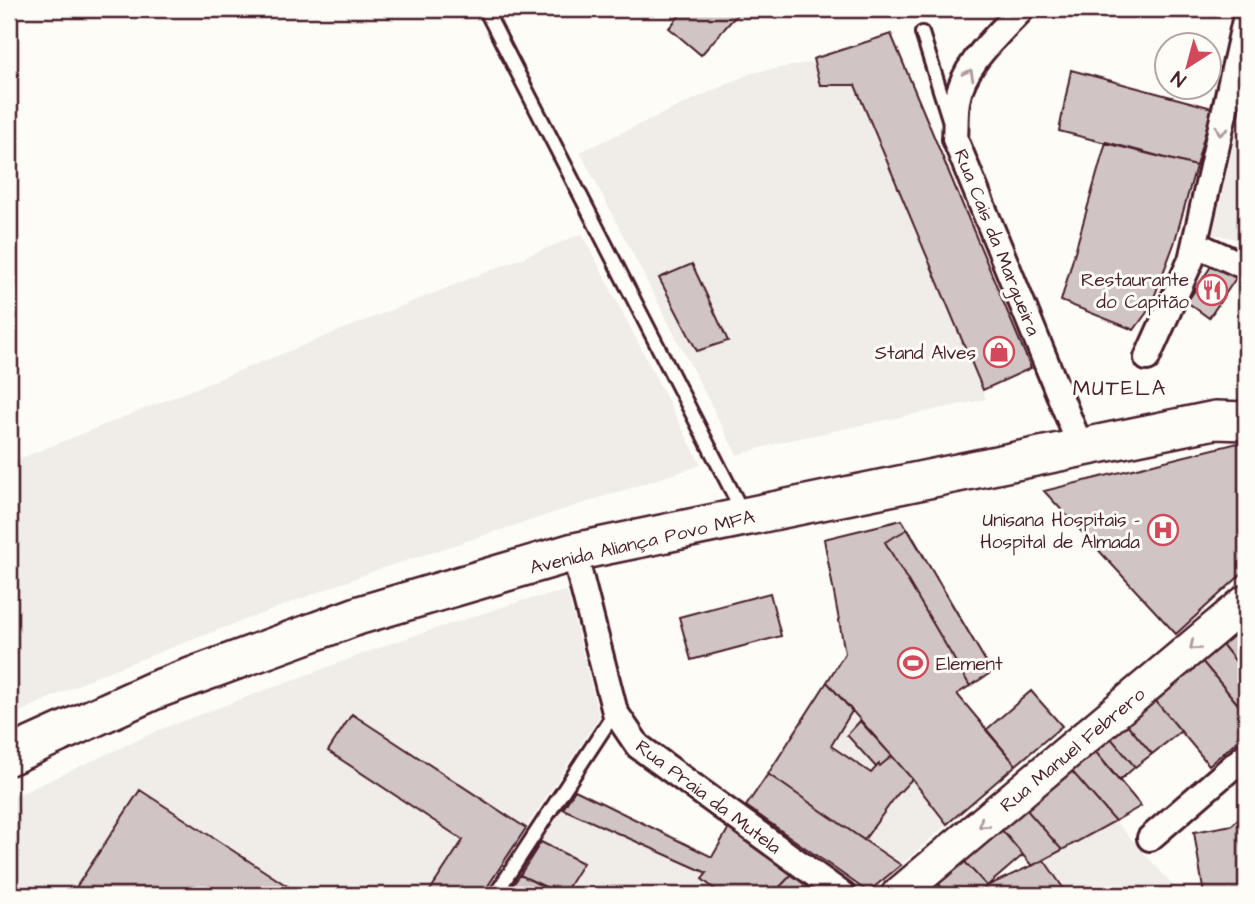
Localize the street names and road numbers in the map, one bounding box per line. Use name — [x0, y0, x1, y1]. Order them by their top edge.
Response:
street label: Rua Cais da Margueira — [946, 145, 1047, 341]
street label: Avenida Aliança Povo MFA — [527, 503, 758, 582]
street label: Rua Manuel Febrero — [995, 681, 1152, 819]
street label: Rua Praia da Mutela — [630, 733, 787, 861]

